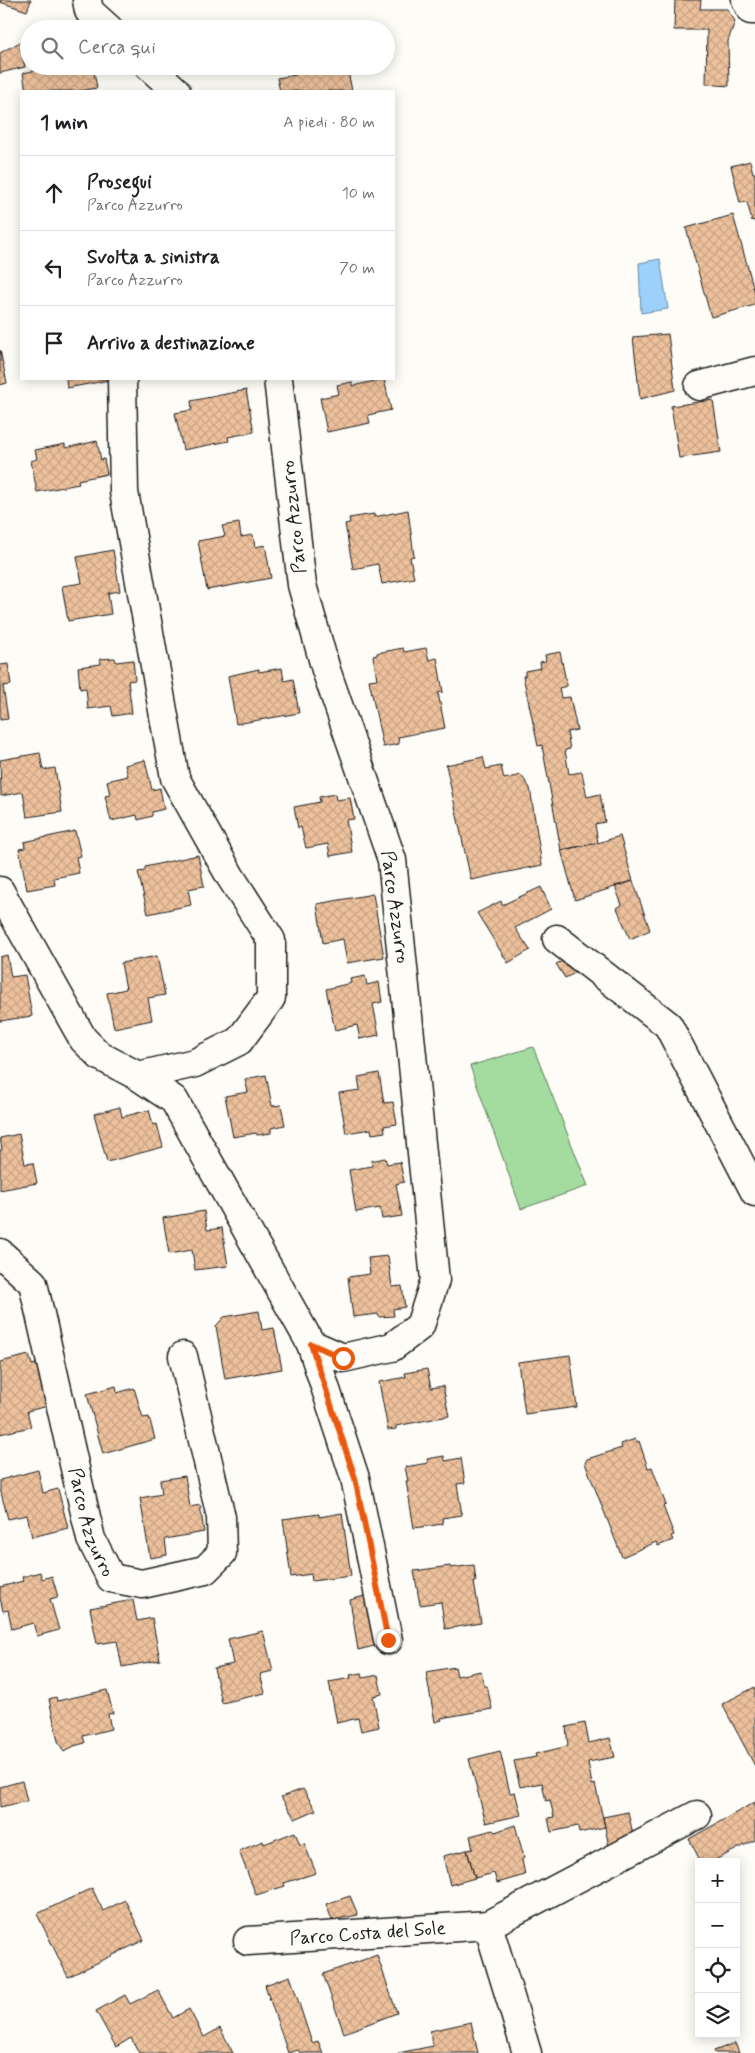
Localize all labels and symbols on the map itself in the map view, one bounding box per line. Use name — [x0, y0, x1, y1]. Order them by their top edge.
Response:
street label: Parco Azzurro — [276, 459, 312, 575]
street label: Parco Azzurro — [375, 849, 415, 965]
route start — [332, 1347, 355, 1370]
street label: Parco Azzurro — [63, 1465, 121, 1581]
route end — [377, 1629, 400, 1652]
street label: Parco Costa del Sole — [289, 1915, 447, 1951]

